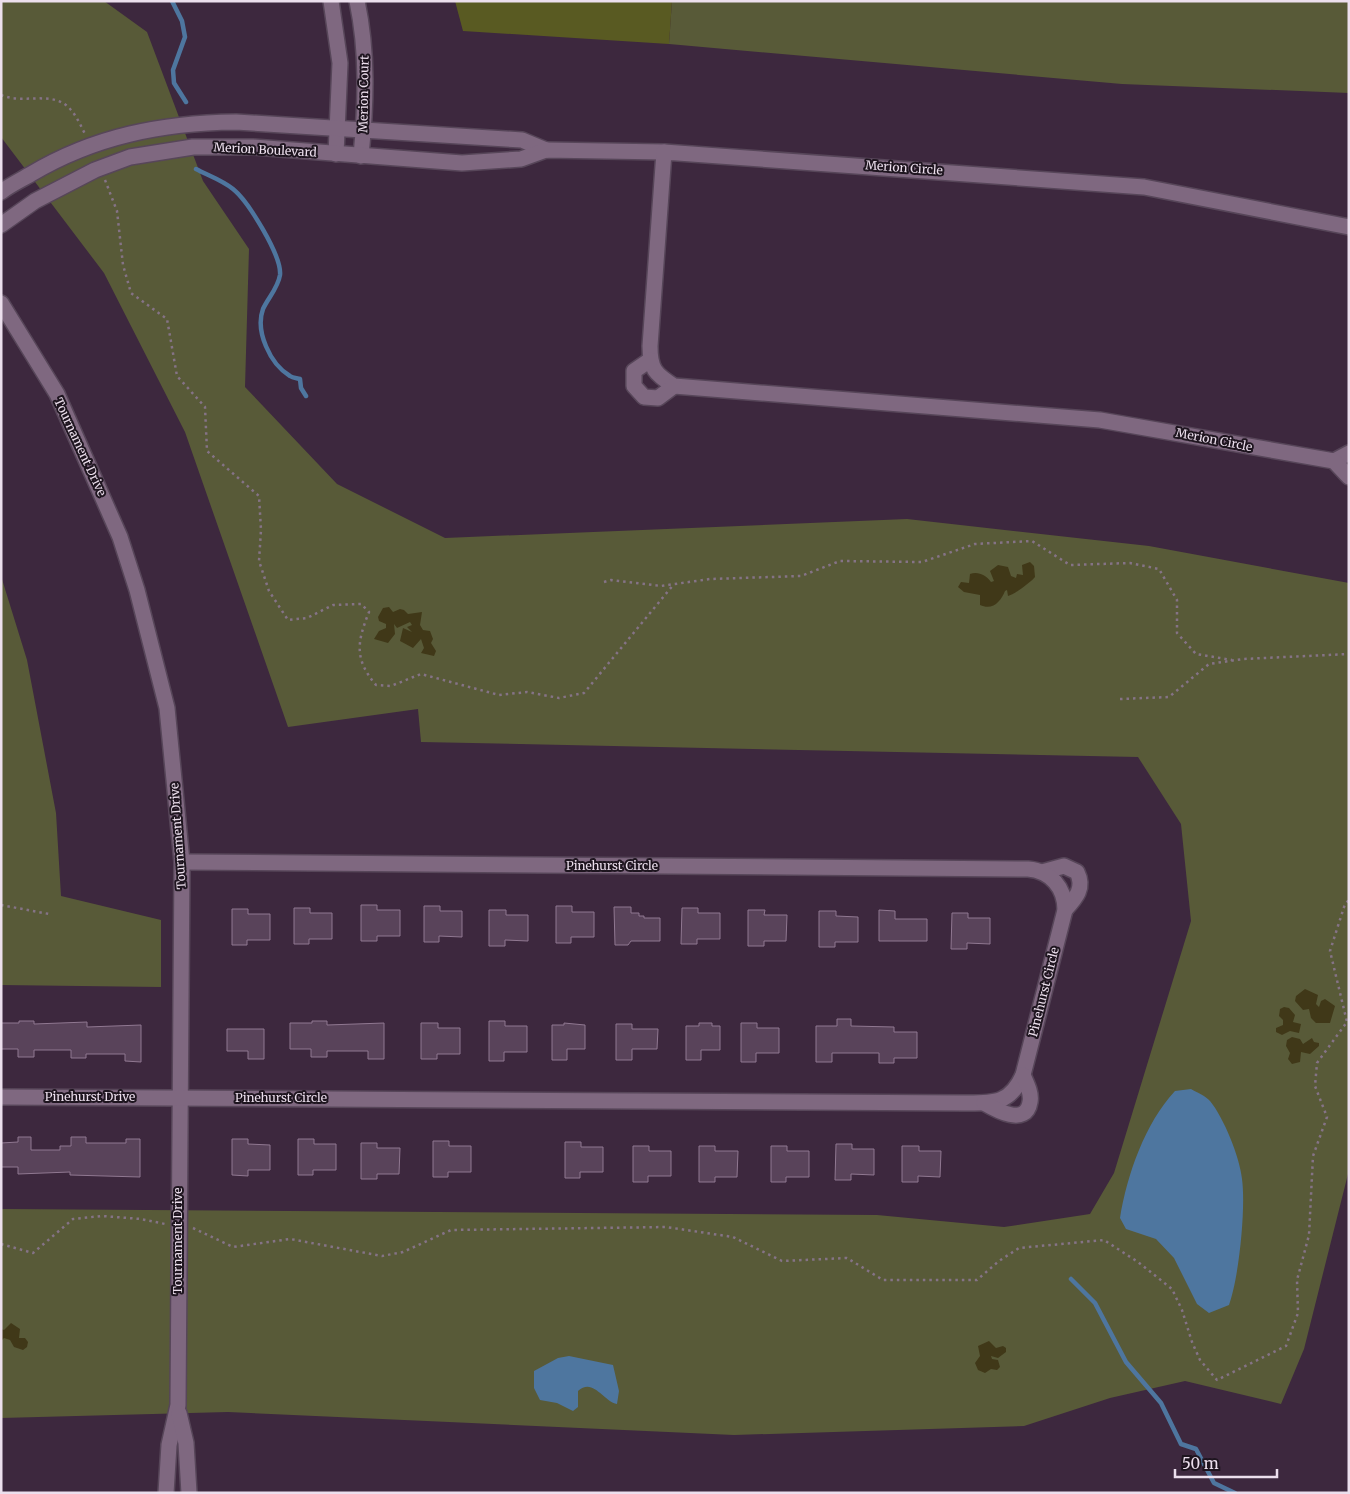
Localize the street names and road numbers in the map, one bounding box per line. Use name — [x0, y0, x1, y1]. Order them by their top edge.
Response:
street label: Merion Court — [355, 55, 372, 133]
street label: Merion Boulevard — [213, 139, 317, 160]
street label: Merion Circle — [865, 157, 943, 178]
street label: Tournament Drive — [51, 395, 110, 498]
street label: Merion Circle — [1175, 425, 1254, 454]
street label: Tournament Drive — [166, 782, 189, 890]
street label: Pinehurst Circle — [566, 858, 658, 873]
street label: Pinehurst Circle — [1025, 945, 1062, 1038]
street label: Pinehurst Drive — [45, 1089, 135, 1104]
street label: Pinehurst Circle — [235, 1090, 327, 1105]
street label: Tournament Drive — [170, 1188, 185, 1294]

